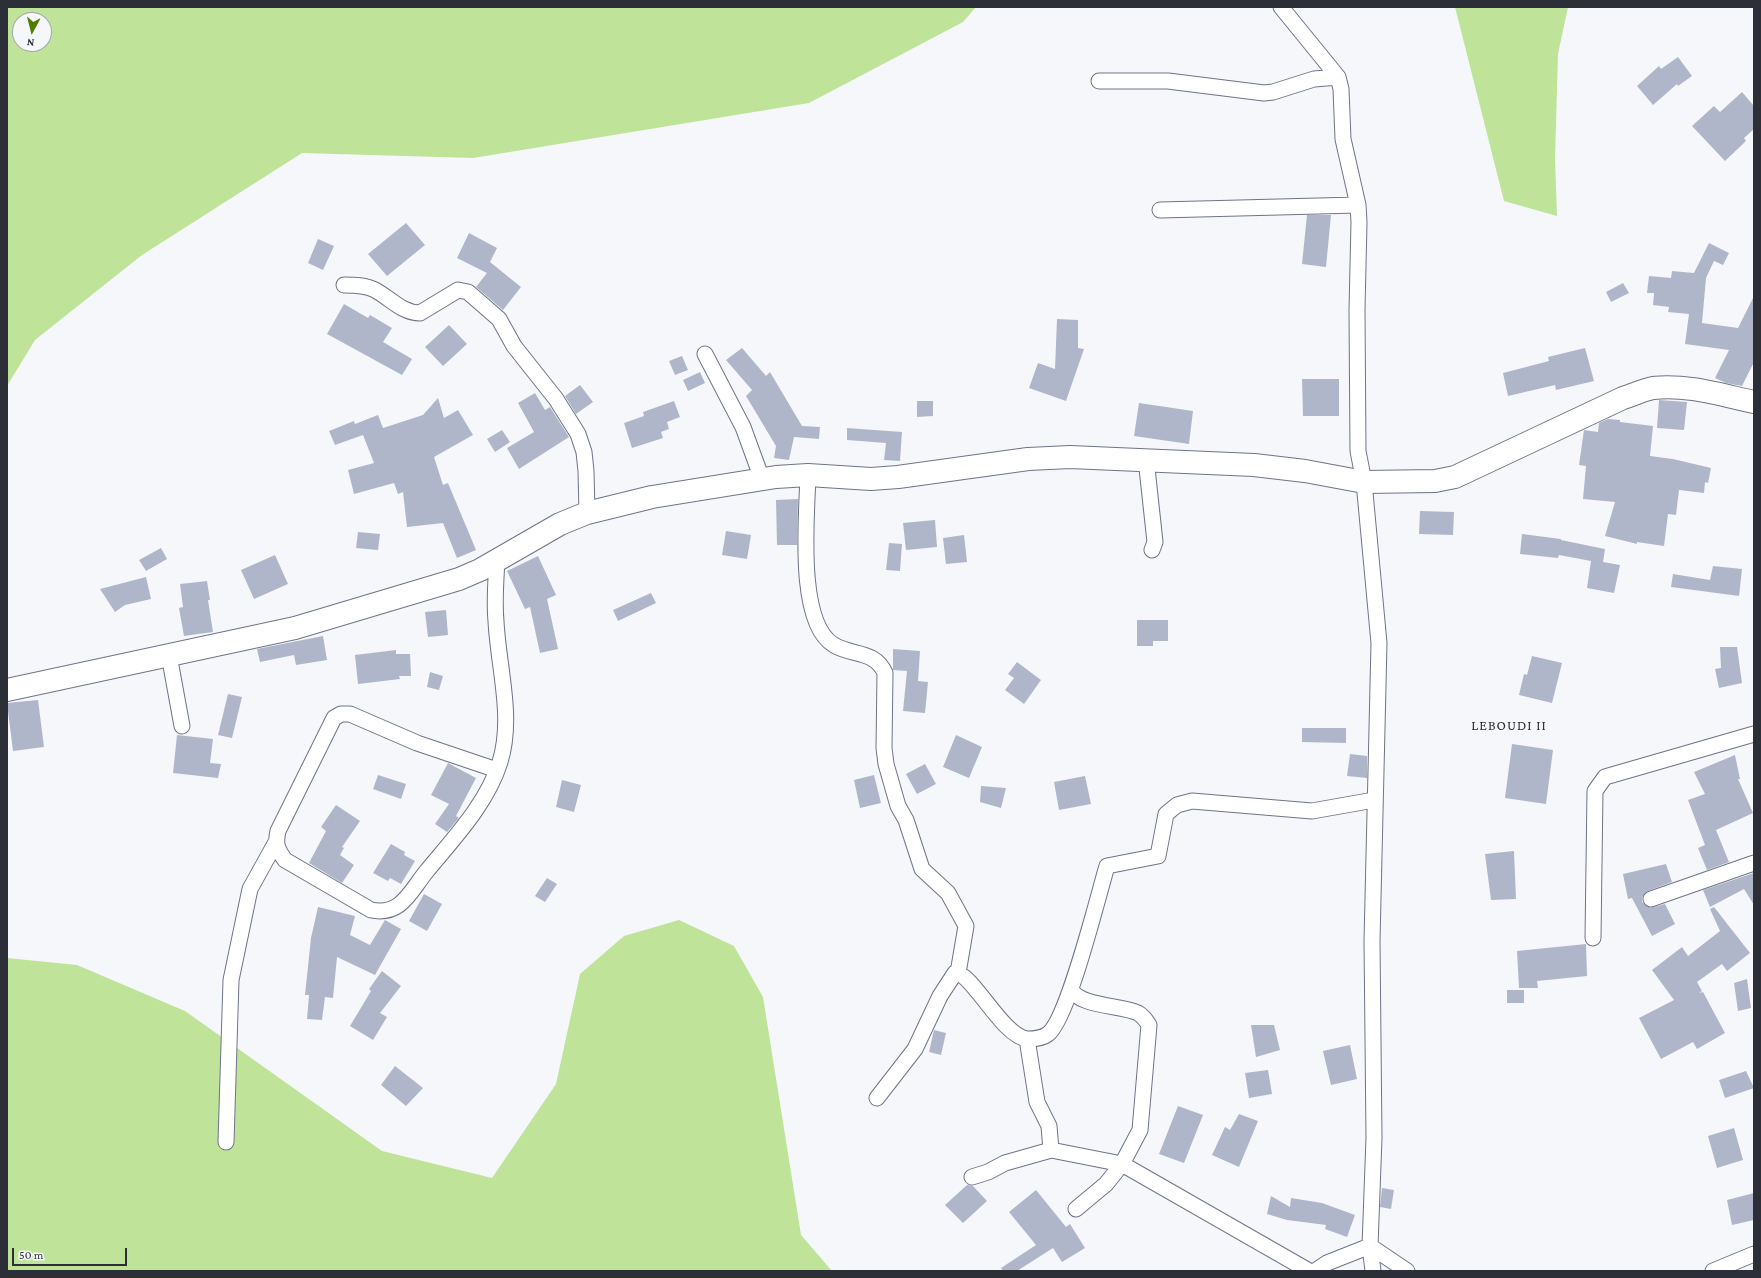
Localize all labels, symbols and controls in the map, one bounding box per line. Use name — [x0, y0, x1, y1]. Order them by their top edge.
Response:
north arrow — [12, 12, 52, 52]
text: N — [26, 37, 35, 49]
district label: LEBOUDI II — [1471, 718, 1547, 734]
scale bar — [14, 1240, 129, 1266]
text: 50 m — [19, 1248, 43, 1262]

